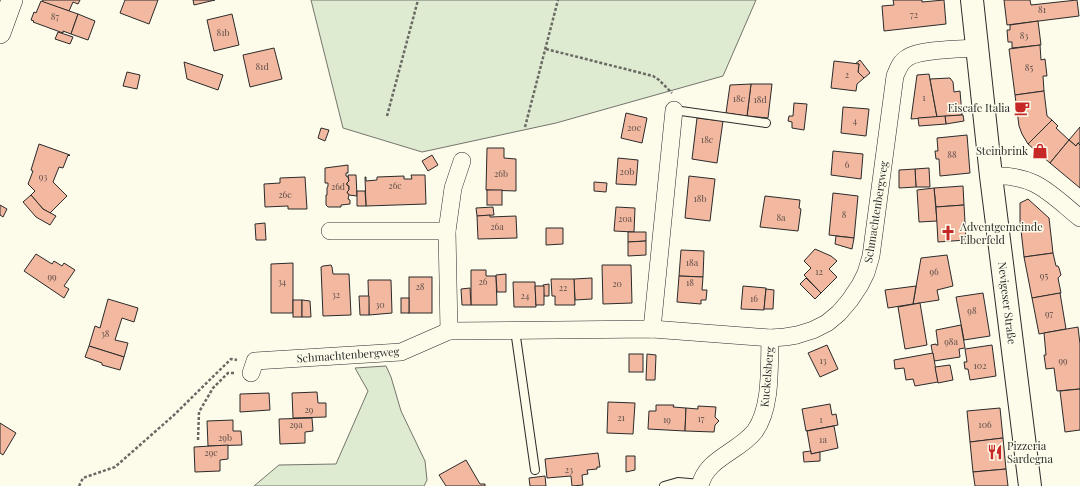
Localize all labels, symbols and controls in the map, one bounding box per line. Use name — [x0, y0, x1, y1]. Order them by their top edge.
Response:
house number: 81 — [1038, 3, 1047, 15]
house number: 72 — [910, 8, 918, 20]
house number: 87 — [51, 10, 60, 22]
house number: 81b — [216, 26, 230, 38]
house number: 83 — [1020, 29, 1028, 41]
house number: 81d — [255, 60, 269, 72]
house number: 85 — [1025, 61, 1033, 73]
house number: 2 — [845, 68, 849, 80]
house number: 1 — [922, 91, 926, 103]
house number: 18e — [733, 92, 746, 104]
house number: 18d — [753, 93, 767, 105]
cafe icon: Eiscafe Italia — [1013, 99, 1031, 117]
place label: Eiscafe Italia — [948, 100, 1011, 115]
house number: 4 — [853, 114, 858, 126]
house number: 20c — [627, 121, 642, 133]
house number: 18c — [701, 133, 714, 145]
shop icon: Steinbrink — [1031, 142, 1049, 160]
place label: Steinbrink — [976, 143, 1028, 158]
house number: 88 — [947, 148, 957, 160]
house number: 6 — [845, 158, 850, 170]
street label: Schmachtenbergweg — [860, 160, 891, 264]
house number: 20b — [620, 165, 634, 177]
house number: 26b — [494, 167, 508, 179]
house number: 93 — [39, 170, 47, 182]
house number: 26c — [388, 179, 402, 191]
house number: 26d — [331, 180, 346, 192]
house number: 26e — [278, 188, 292, 200]
house number: 18b — [693, 192, 707, 204]
house number: 8 — [842, 208, 847, 220]
house number: 8a — [776, 211, 786, 223]
house number: 20a — [618, 212, 633, 224]
place label: Adventgemeinde Elberfeld — [959, 219, 1043, 247]
house number: 26a — [490, 220, 504, 232]
church icon: Adventgemeinde Elberfeld — [939, 224, 957, 242]
house number: 18a — [686, 256, 699, 268]
street label: Nevigeser Straße — [995, 261, 1020, 345]
house number: 12 — [815, 265, 823, 277]
house number: 96 — [929, 265, 939, 277]
house number: 95 — [1040, 269, 1048, 281]
house number: 99 — [47, 270, 57, 282]
house number: 34 — [278, 275, 287, 287]
house number: 26 — [479, 275, 488, 287]
house number: 18 — [686, 276, 694, 288]
house number: 20 — [612, 277, 622, 289]
house number: 28 — [416, 280, 425, 292]
house number: 22 — [559, 281, 567, 293]
house number: 32 — [332, 288, 340, 300]
house number: 24 — [521, 289, 530, 301]
house number: 16 — [750, 292, 758, 304]
house number: 30 — [375, 298, 385, 310]
house number: 98 — [967, 304, 977, 316]
house number: 97 — [1045, 307, 1053, 319]
house number: 38 — [101, 327, 110, 339]
house number: 98a — [944, 335, 958, 347]
street label: Schmachtenbergweg — [296, 343, 400, 366]
street label: Kuckelsberg — [756, 346, 777, 408]
house number: 13 — [819, 354, 827, 366]
house number: 99 — [1058, 354, 1068, 366]
house number: 102 — [973, 359, 987, 371]
house number: 29 — [305, 403, 314, 415]
house number: 21 — [617, 411, 625, 423]
house number: 17 — [698, 412, 705, 424]
house number: 19 — [663, 413, 671, 425]
house number: 1 — [819, 413, 823, 425]
house number: 29a — [289, 418, 303, 430]
house number: 106 — [978, 418, 992, 430]
house number: 29b — [218, 431, 232, 443]
house number: 1a — [819, 433, 827, 445]
place label: Pizzeria Sardegna — [1007, 438, 1053, 466]
restaurant icon: Pizzeria Sardegna — [986, 443, 1004, 461]
house number: 29c — [204, 446, 218, 458]
house number: 23 — [565, 463, 573, 475]

